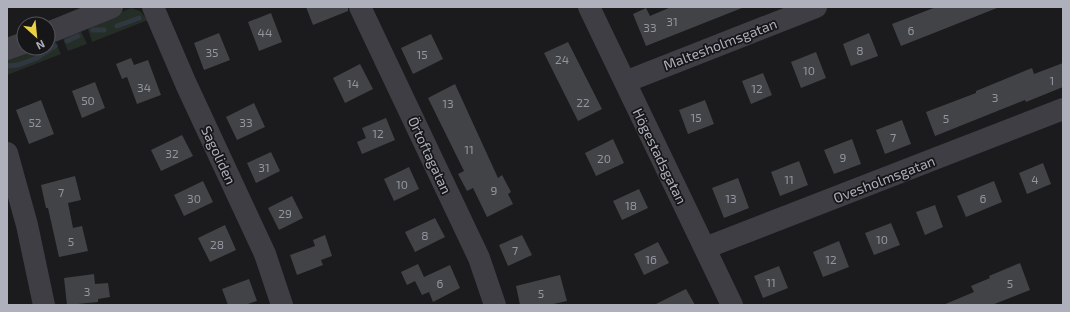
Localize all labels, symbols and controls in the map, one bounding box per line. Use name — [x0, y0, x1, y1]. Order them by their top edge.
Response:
house number: 31 — [666, 14, 678, 28]
street label: Maltesholmsgatan — [661, 15, 779, 73]
north arrow — [16, 16, 56, 56]
house number: 33 — [643, 20, 657, 34]
house number: 6 — [908, 23, 915, 37]
house number: 44 — [258, 25, 272, 39]
text: N — [34, 38, 47, 53]
house number: 8 — [856, 43, 864, 57]
house number: 35 — [205, 45, 219, 59]
house number: 15 — [416, 47, 428, 61]
house number: 24 — [555, 52, 569, 66]
house number: 10 — [803, 63, 815, 77]
house number: 1 — [1050, 73, 1054, 87]
house number: 14 — [347, 76, 359, 90]
house number: 34 — [137, 80, 151, 94]
house number: 12 — [751, 81, 763, 95]
house number: 3 — [992, 90, 998, 104]
house number: 50 — [81, 93, 95, 107]
house number: 22 — [576, 95, 590, 109]
house number: 13 — [442, 96, 454, 110]
street label: Högestadsgatan — [629, 105, 691, 207]
house number: 15 — [690, 110, 702, 124]
house number: 5 — [943, 111, 949, 125]
street label: Örtoftagatan — [405, 114, 455, 196]
house number: 52 — [28, 115, 42, 129]
house number: 33 — [239, 115, 253, 129]
street label: Sagoliden — [198, 123, 240, 187]
house number: 12 — [372, 126, 384, 140]
house number: 7 — [890, 130, 896, 144]
house number: 11 — [464, 142, 474, 156]
house number: 32 — [165, 146, 179, 160]
house number: 9 — [840, 150, 847, 164]
house number: 20 — [597, 151, 611, 165]
street label: Ovesholmsgatan — [831, 152, 937, 206]
house number: 31 — [258, 160, 270, 174]
house number: 11 — [784, 172, 794, 186]
house number: 4 — [1031, 172, 1039, 186]
house number: 10 — [396, 177, 408, 191]
house number: 9 — [491, 183, 498, 197]
house number: 7 — [58, 185, 64, 199]
house number: 30 — [187, 191, 201, 205]
house number: 13 — [725, 191, 737, 205]
house number: 6 — [980, 191, 987, 205]
house number: 18 — [625, 198, 637, 212]
house number: 29 — [278, 206, 292, 220]
house number: 8 — [421, 228, 429, 242]
house number: 10 — [876, 232, 888, 246]
house number: 5 — [68, 234, 74, 248]
house number: 28 — [210, 237, 224, 251]
house number: 7 — [512, 243, 518, 257]
house number: 16 — [645, 252, 657, 266]
house number: 12 — [825, 252, 837, 266]
house number: 11 — [766, 275, 776, 289]
house number: 6 — [437, 276, 444, 290]
house number: 5 — [1007, 276, 1013, 290]
house number: 3 — [84, 284, 90, 298]
house number: 5 — [538, 286, 544, 300]

